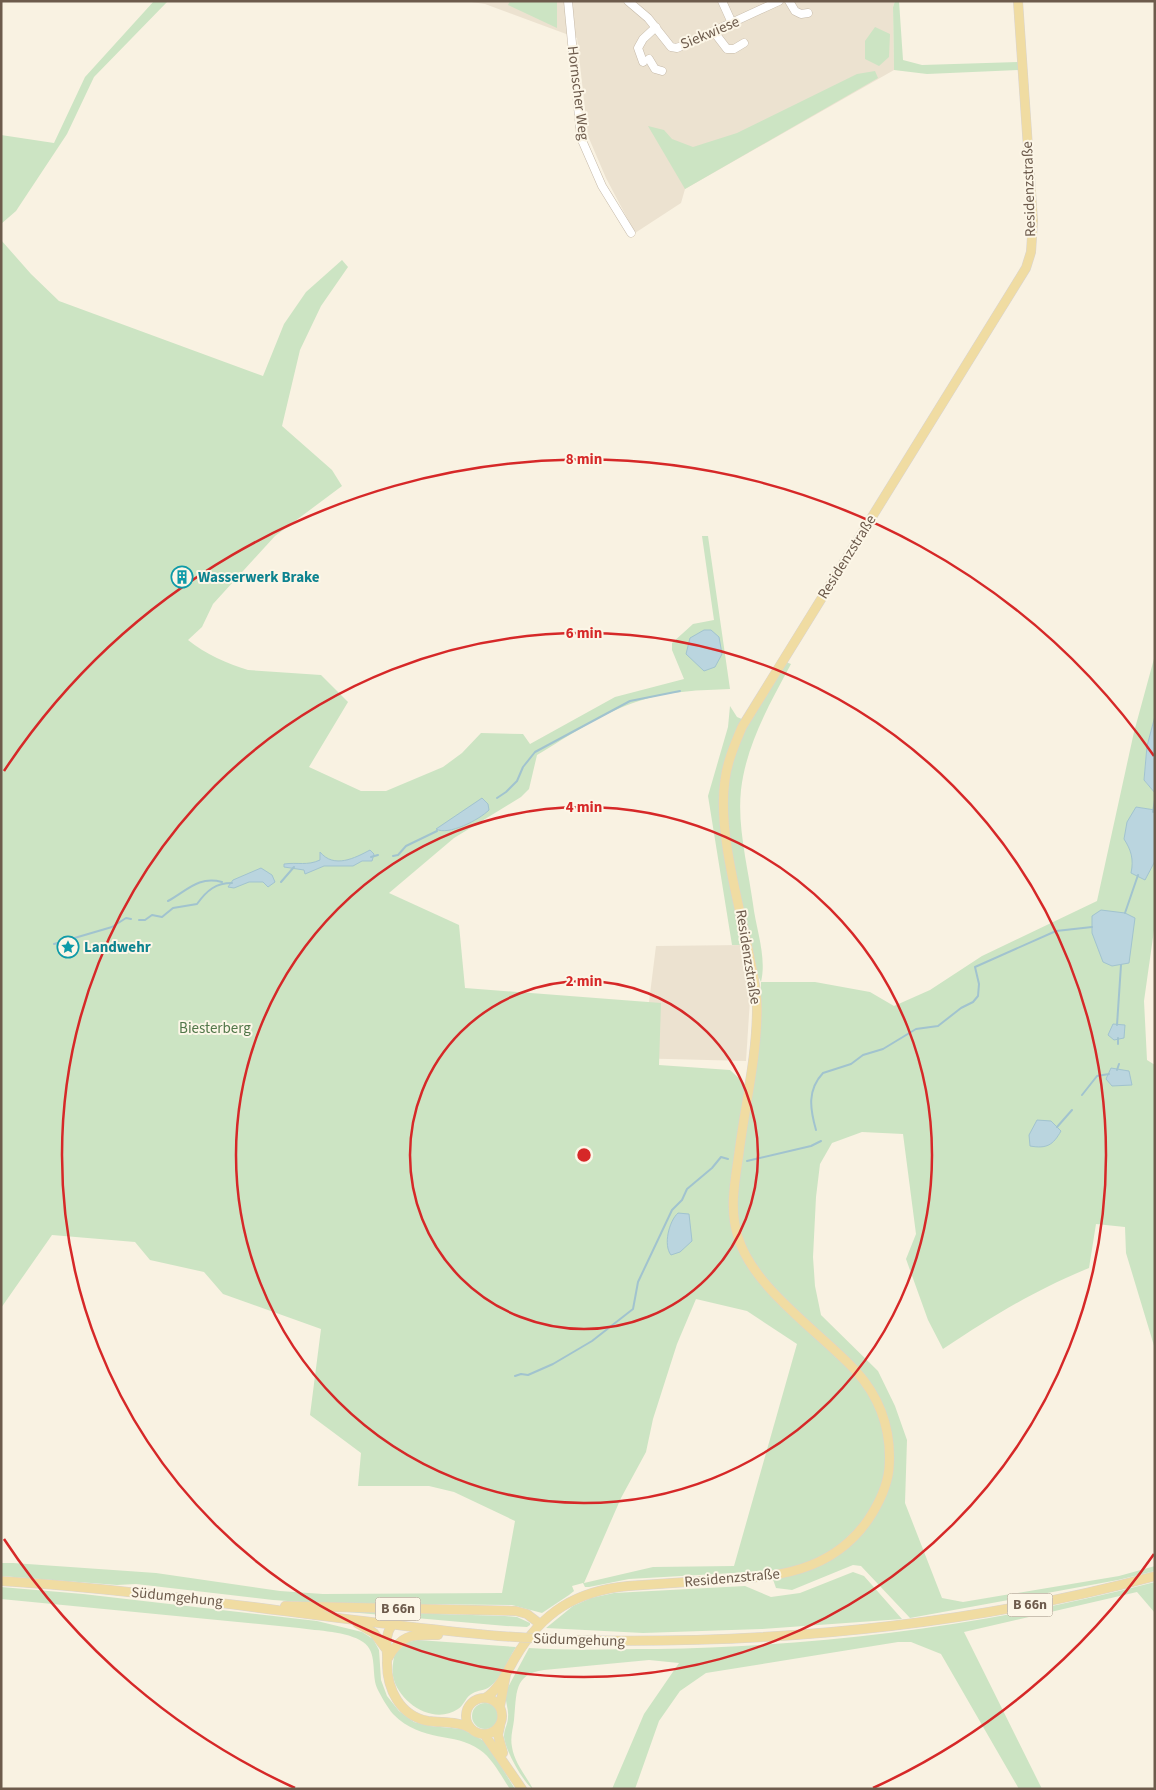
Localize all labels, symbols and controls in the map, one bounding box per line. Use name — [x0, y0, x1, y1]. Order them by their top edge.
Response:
street label: Siekwiese — [677, 11, 743, 55]
street label: Hornscher Weg — [562, 45, 594, 142]
street label: Residenzstraße — [1017, 141, 1041, 237]
text: 8 min — [566, 449, 602, 470]
street label: Residenzstraße — [813, 511, 881, 603]
building icon: Wasserwerk Brake — [170, 565, 194, 589]
place label: Wasserwerk Brake — [198, 567, 320, 588]
text: 6 min — [566, 623, 602, 644]
text: 4 min — [566, 797, 602, 818]
street label: Residenzstraße — [730, 908, 766, 1006]
place icon: Landwehr — [56, 935, 80, 959]
place label: Landwehr — [84, 937, 151, 958]
text: 2 min — [566, 971, 602, 992]
park label: Biesterberg — [179, 1018, 251, 1039]
centre of rings — [575, 1146, 593, 1164]
street label: Residenzstraße — [683, 1563, 781, 1593]
street label: Südumgehung — [130, 1582, 224, 1612]
road number: B 66n — [1008, 1594, 1052, 1616]
road number: B 66n — [376, 1598, 420, 1620]
street label: Südumgehung — [533, 1628, 626, 1652]

